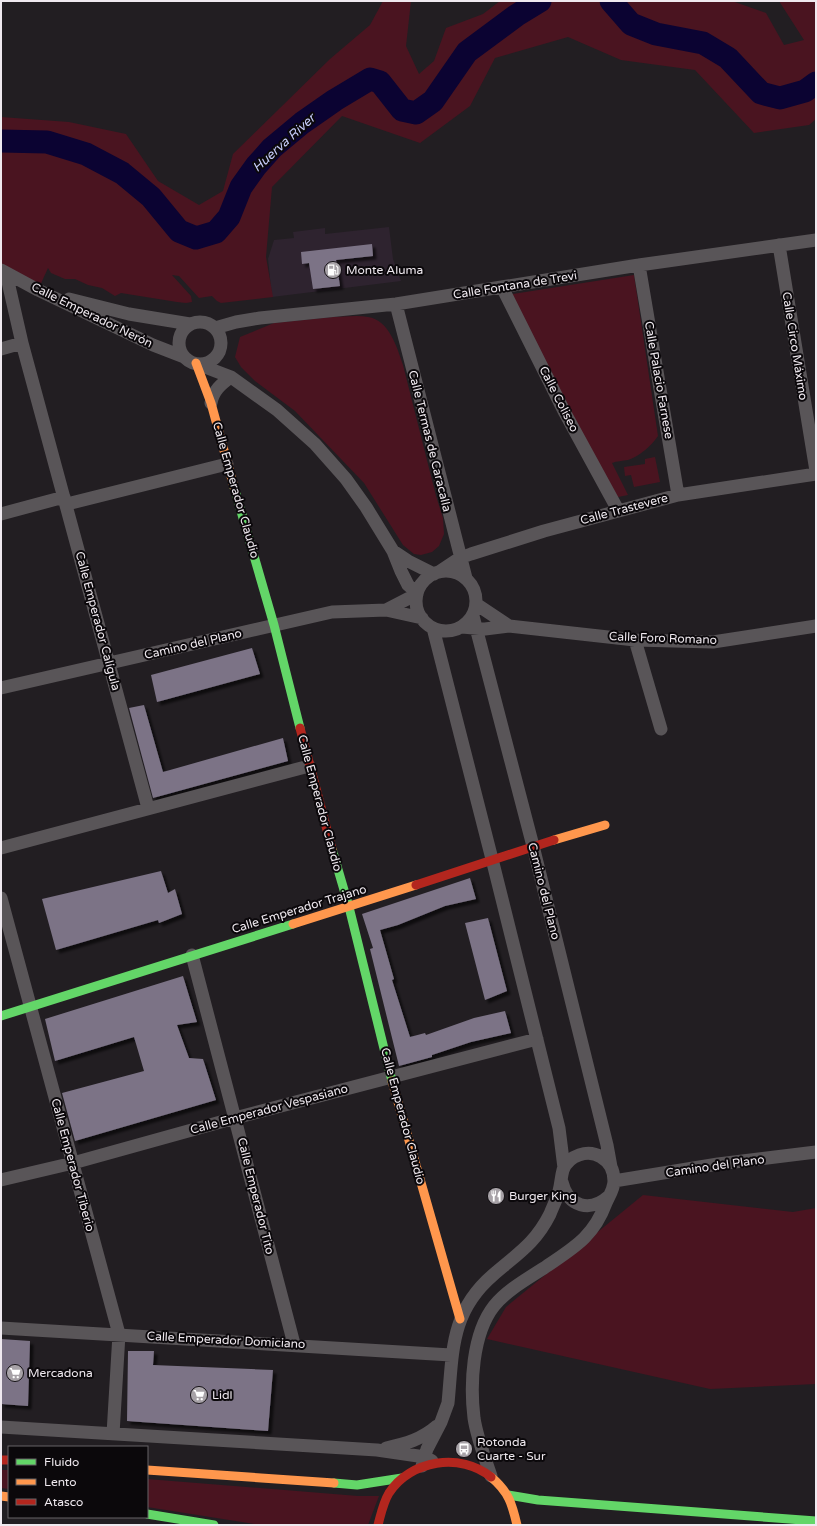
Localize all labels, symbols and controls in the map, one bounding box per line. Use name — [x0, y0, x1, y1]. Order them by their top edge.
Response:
water label: Huerva River — [249, 109, 320, 175]
fuel station icon: Monte Aluma — [323, 260, 343, 280]
place label: Monte Aluma — [346, 263, 423, 277]
street label: Calle Fontana de Trevi — [452, 268, 578, 302]
street label: Calle Emperador Nerón — [29, 280, 155, 350]
street label: Calle Circo Máximo — [780, 291, 810, 401]
street label: Calle Palacio Farnese — [642, 320, 676, 440]
street label: Calle Coliseo — [536, 364, 582, 434]
street label: Calle Termas de Caracalla — [406, 369, 454, 513]
street label: Calle Emperador Claudio — [210, 420, 262, 560]
street label: Calle Trastevere — [579, 491, 670, 527]
street label: Calle Emperador Calígula — [73, 550, 123, 692]
street label: Camino del Plano — [143, 626, 243, 662]
street label: Calle Foro Romano — [609, 629, 717, 647]
street label: Calle Emperador Claudio — [295, 733, 345, 873]
street label: Camino del Plano — [525, 841, 563, 941]
street label: Calle Emperador Trajano — [230, 882, 368, 936]
street label: Calle Emperador Claudio — [378, 1046, 428, 1186]
street label: Calle Emperador Vespasiano — [189, 1081, 349, 1137]
street label: Calle Emperador Tiberio — [48, 1097, 98, 1233]
street label: Calle Emperador Tito — [235, 1136, 277, 1256]
street label: Camino del Plano — [665, 1152, 765, 1180]
restaurant icon: Burger King — [486, 1186, 506, 1206]
place label: Burger King — [509, 1189, 577, 1203]
street label: Calle Emperador Domiciano — [146, 1329, 306, 1351]
supermarket icon: Mercadona — [5, 1363, 25, 1383]
place label: Mercadona — [28, 1366, 93, 1380]
supermarket icon: Lidl — [189, 1385, 209, 1405]
place label: Lidl — [212, 1388, 232, 1402]
place label: Rotonda Cuarte - Sur — [477, 1435, 546, 1463]
bus stop icon: Rotonda Cuarte - Sur — [454, 1439, 474, 1459]
legend — [8, 1446, 148, 1518]
text: Fluido — [44, 1455, 79, 1469]
text: Lento — [44, 1475, 77, 1489]
text: Atasco — [44, 1495, 83, 1509]

